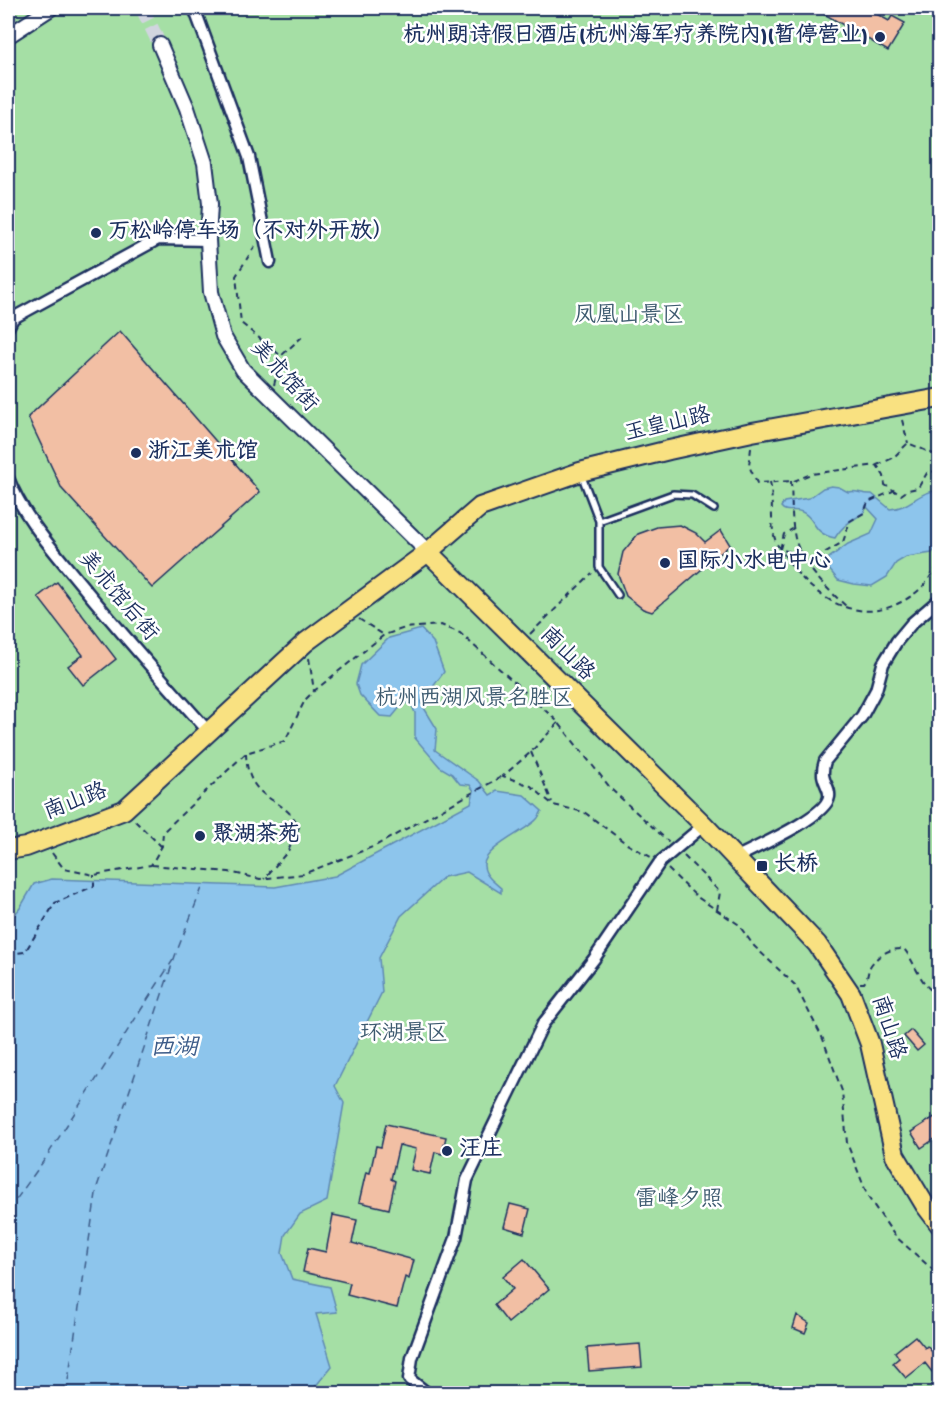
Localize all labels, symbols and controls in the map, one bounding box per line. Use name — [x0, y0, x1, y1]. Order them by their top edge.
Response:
place label: 杭州朗诗假日酒店(杭州海军疗养院内)(暂停营业) — [403, 22, 868, 50]
marker: 杭州朗诗假日酒店(杭州海军疗养院内)(暂停营业) — [873, 30, 887, 44]
place label: 万松岭停车场（不对外开放） — [108, 218, 394, 246]
marker: 万松岭停车场（不对外开放） — [89, 226, 103, 240]
park label: 凤凰山景区 — [574, 303, 684, 330]
street label: 美术馆街 — [244, 334, 324, 418]
street label: 玉皇山路 — [622, 401, 714, 449]
place label: 浙江美术馆 — [148, 438, 258, 466]
marker: 浙江美术馆 — [129, 446, 143, 460]
street label: 美术馆后街 — [72, 545, 164, 647]
place label: 国际小水电中心 — [677, 548, 831, 576]
marker: 国际小水电中心 — [658, 556, 672, 570]
street label: 南山路 — [533, 621, 600, 688]
park label: 杭州西湖风景名胜区 — [375, 686, 573, 713]
street label: 南山路 — [40, 777, 111, 827]
place label: 聚湖茶苑 — [212, 822, 300, 849]
marker: 聚湖茶苑 — [193, 829, 207, 843]
place label: 长桥 — [774, 852, 818, 879]
marker: 长桥 — [755, 859, 769, 873]
street label: 南山路 — [864, 992, 911, 1063]
park label: 环湖景区 — [360, 1021, 448, 1048]
water label: 西湖 — [150, 1035, 201, 1064]
place label: 汪庄 — [459, 1136, 503, 1164]
marker: 汪庄 — [440, 1144, 454, 1158]
park label: 雷峰夕照 — [635, 1186, 723, 1214]

